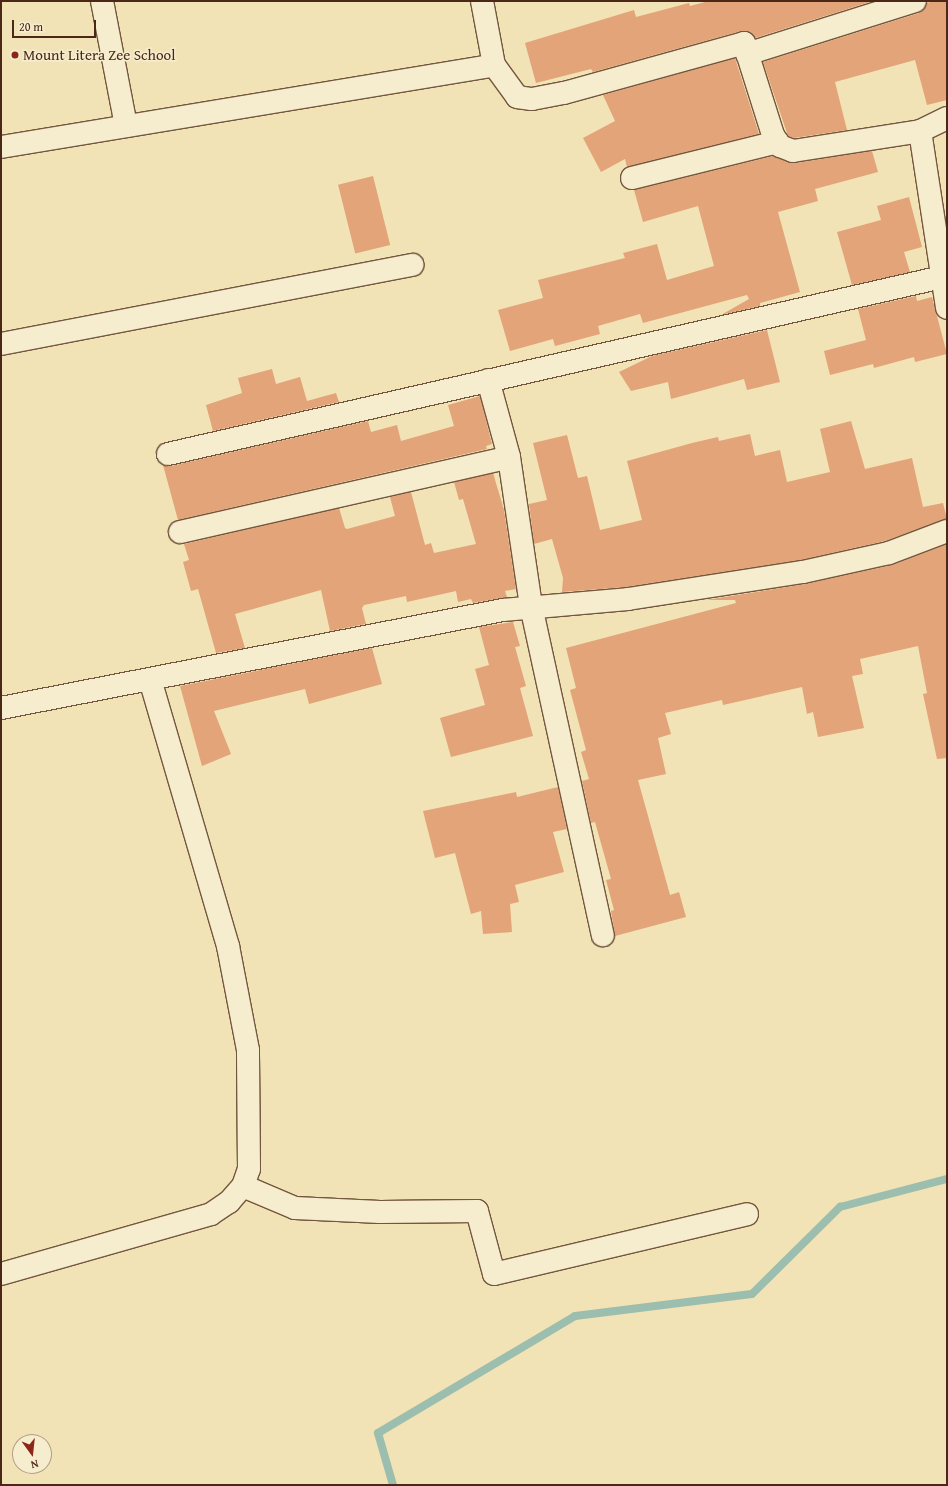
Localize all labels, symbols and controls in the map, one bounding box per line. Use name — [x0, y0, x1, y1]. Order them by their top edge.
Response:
scale bar — [14, 12, 98, 38]
text: 20 m — [19, 18, 43, 35]
place label: Mount Litera Zee School — [23, 46, 175, 64]
marker: Mount Litera Zee School — [10, 50, 20, 60]
north arrow — [12, 1434, 52, 1474]
text: N — [29, 1456, 40, 1473]

